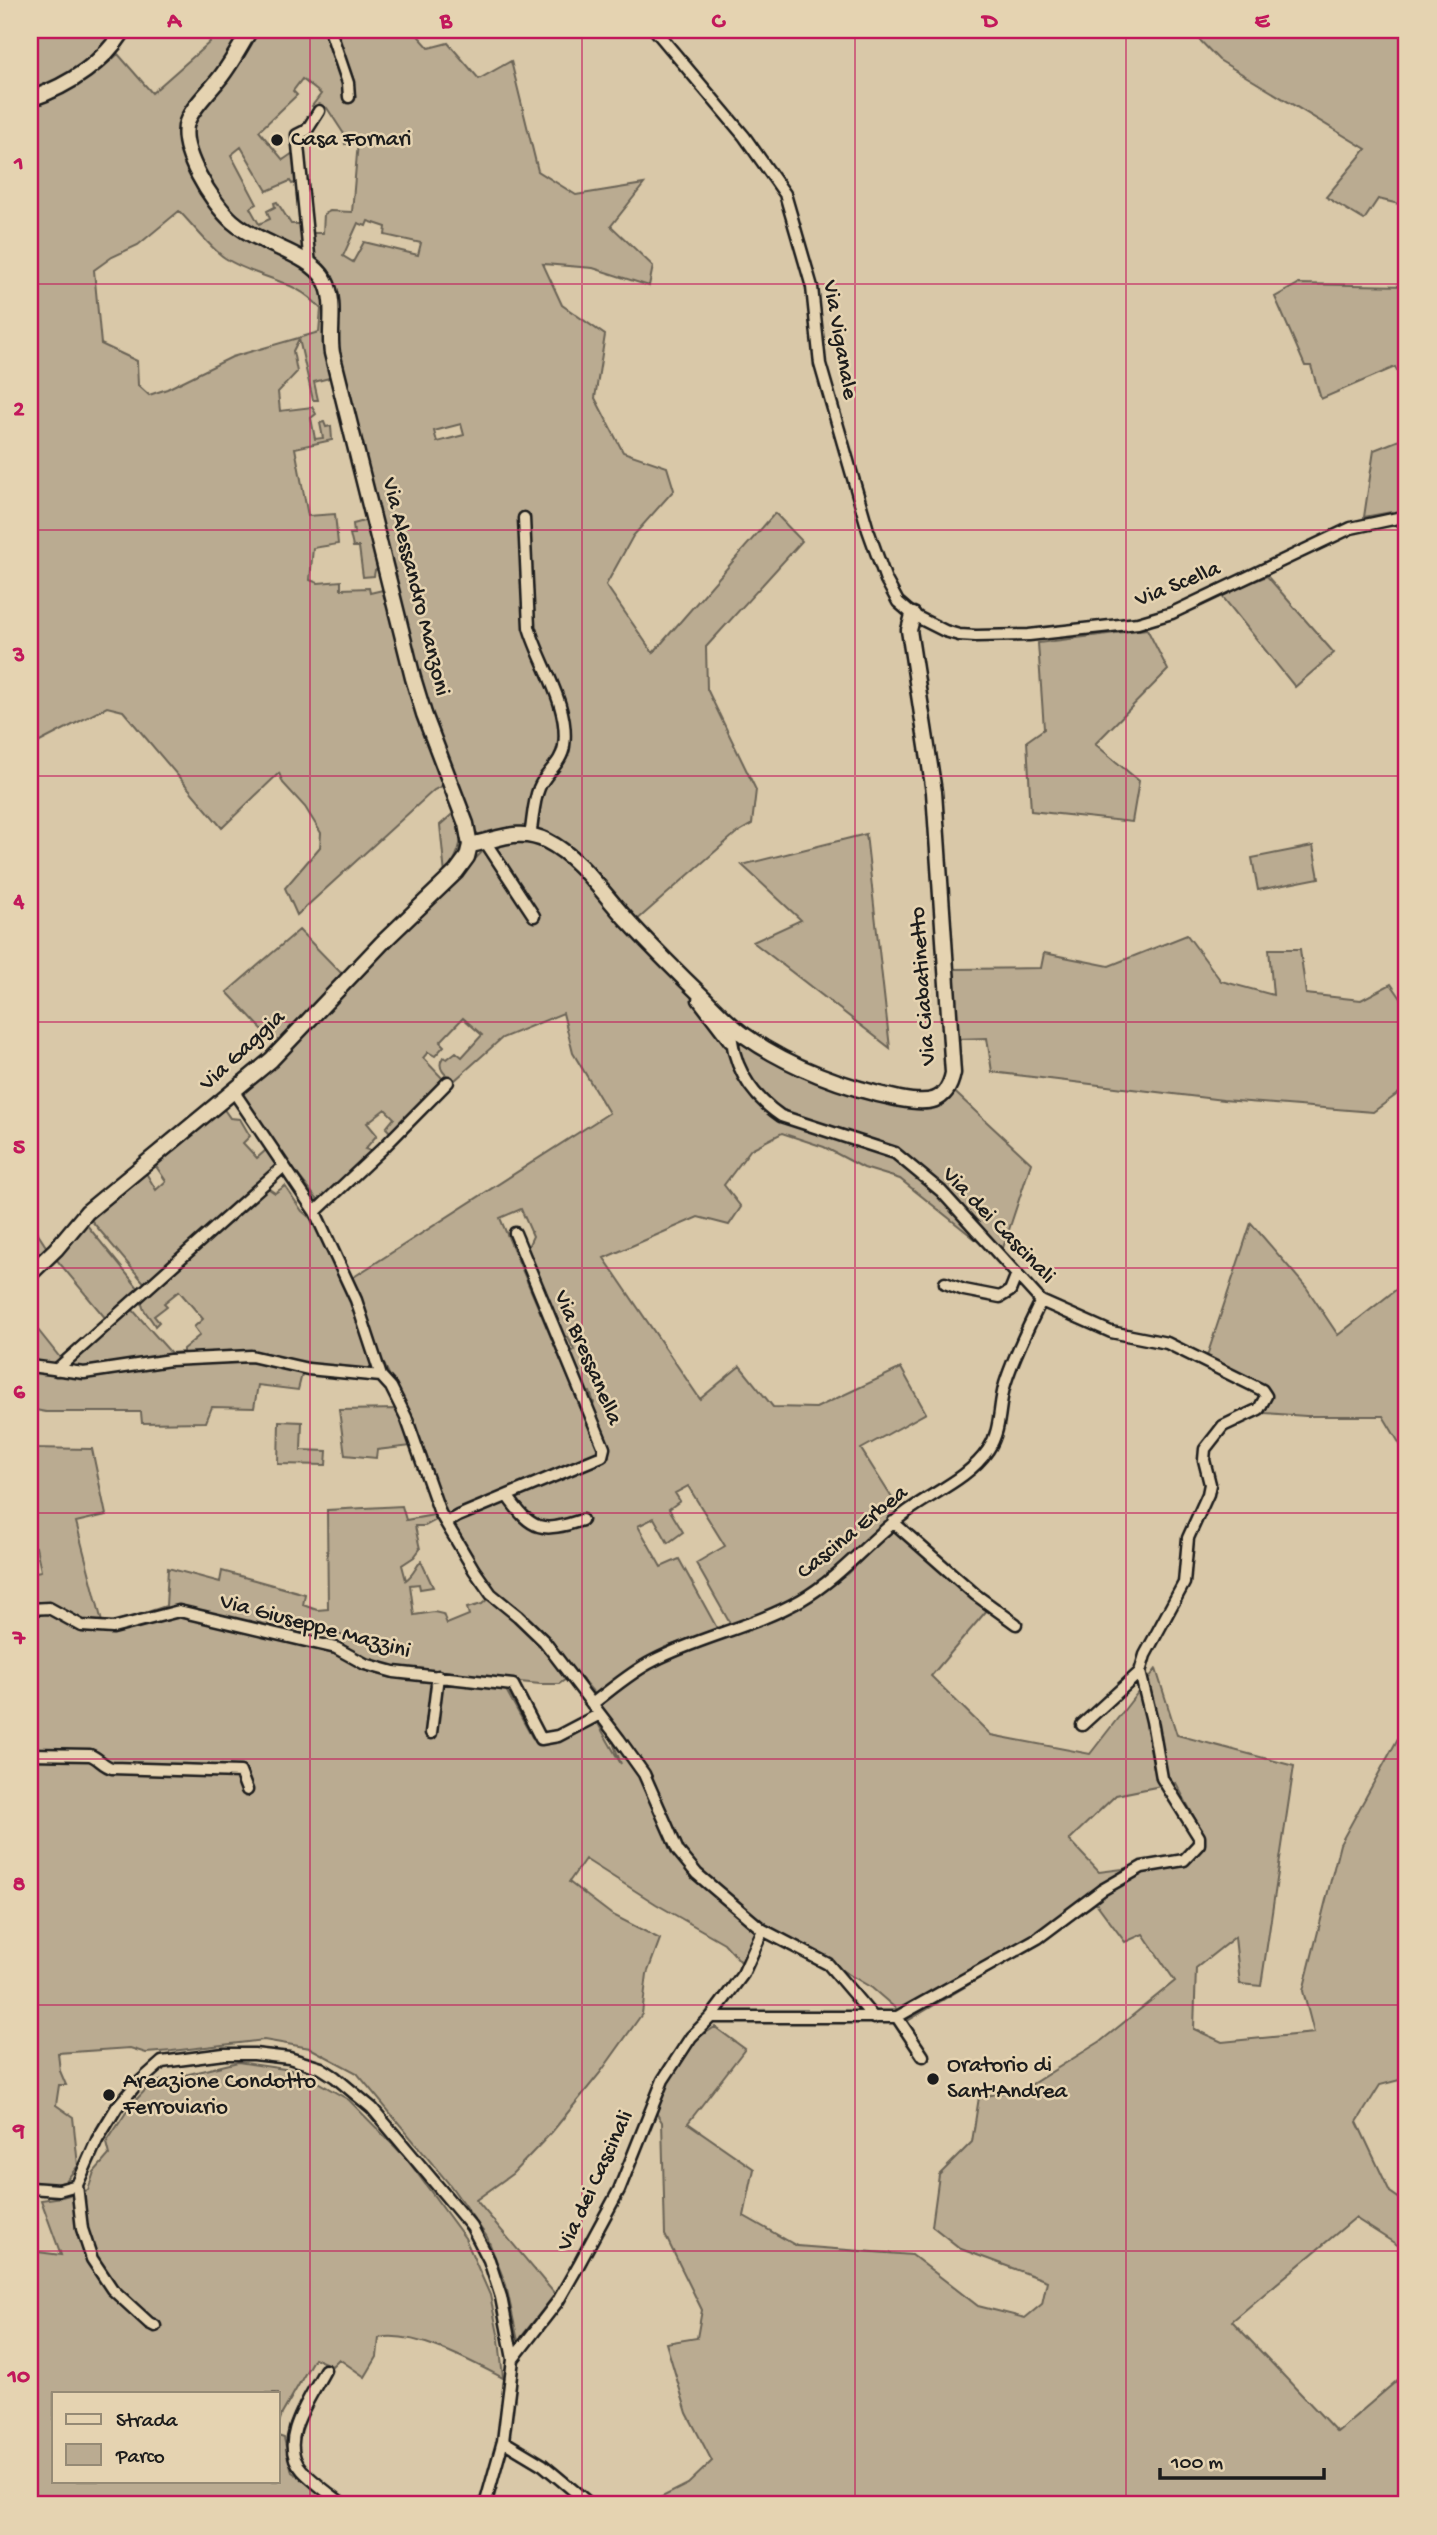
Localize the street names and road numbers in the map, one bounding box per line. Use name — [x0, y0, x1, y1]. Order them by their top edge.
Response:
street label: Via Viganale — [815, 277, 863, 403]
street label: Via Alessandro Manzoni — [375, 474, 455, 699]
street label: Via Scella — [1131, 555, 1226, 615]
street label: Via Ciabatinetto — [905, 906, 943, 1067]
street label: Via Gaggia — [194, 1004, 292, 1098]
street label: Via dei Cascinali — [935, 1161, 1061, 1290]
street label: Via Bressanella — [546, 1286, 628, 1430]
street label: Cascina Erbea — [792, 1479, 915, 1586]
street label: Via Giuseppe Mazzini — [216, 1588, 413, 1665]
street label: Via dei Cascinali — [551, 2106, 640, 2257]

